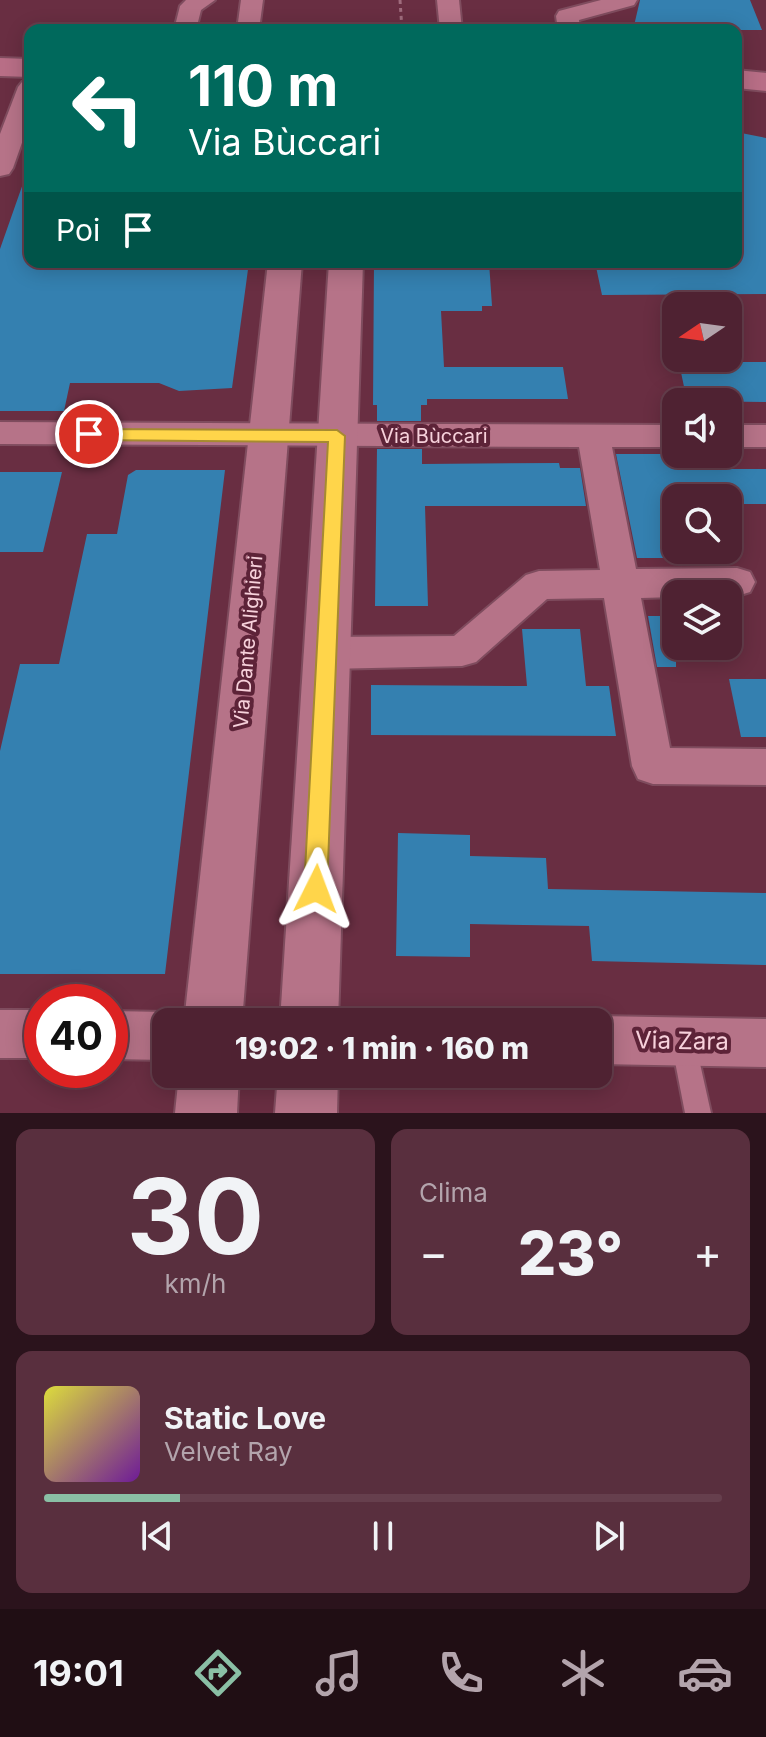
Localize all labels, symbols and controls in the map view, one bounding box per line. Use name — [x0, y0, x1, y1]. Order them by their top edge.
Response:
text: 110 m — [188, 52, 338, 120]
icon: left — [56, 56, 160, 160]
text: Via Bùccari — [188, 120, 381, 164]
icon: arrive — [116, 208, 160, 252]
text: Poi — [56, 212, 100, 248]
north arrow — [662, 292, 742, 372]
map controls — [662, 292, 742, 660]
button: sound — [662, 388, 742, 468]
pin — [55, 400, 123, 468]
icon: arrive — [67, 412, 111, 456]
street label: Via Bùccari — [380, 424, 488, 448]
button: search — [662, 484, 742, 564]
street label: Via Dante Alighieri — [228, 555, 268, 729]
button: layers — [662, 580, 742, 660]
position arrow — [274, 847, 358, 931]
speed limit sign: 40 — [24, 984, 128, 1088]
street label: Via Zara — [635, 1025, 729, 1056]
text: 19:02 · 1 min · 160 m — [235, 1030, 529, 1066]
text: 30 — [127, 1153, 264, 1279]
text: Clima — [419, 1177, 488, 1208]
text: 23° — [518, 1217, 623, 1289]
text: − — [419, 1226, 448, 1280]
text: + — [693, 1226, 722, 1280]
text: km/h — [165, 1268, 226, 1299]
text: Static Love — [164, 1400, 326, 1436]
text: Velvet Ray — [164, 1436, 293, 1467]
icon: previous — [135, 1514, 179, 1558]
icon: pause — [361, 1514, 405, 1558]
icon: next — [587, 1514, 631, 1558]
icon: directions — [190, 1645, 246, 1701]
icon: music — [311, 1645, 367, 1701]
icon: phone — [433, 1645, 489, 1701]
icon: climate — [555, 1645, 611, 1701]
icon: car — [677, 1645, 733, 1701]
text: 19:01 — [33, 1651, 124, 1695]

